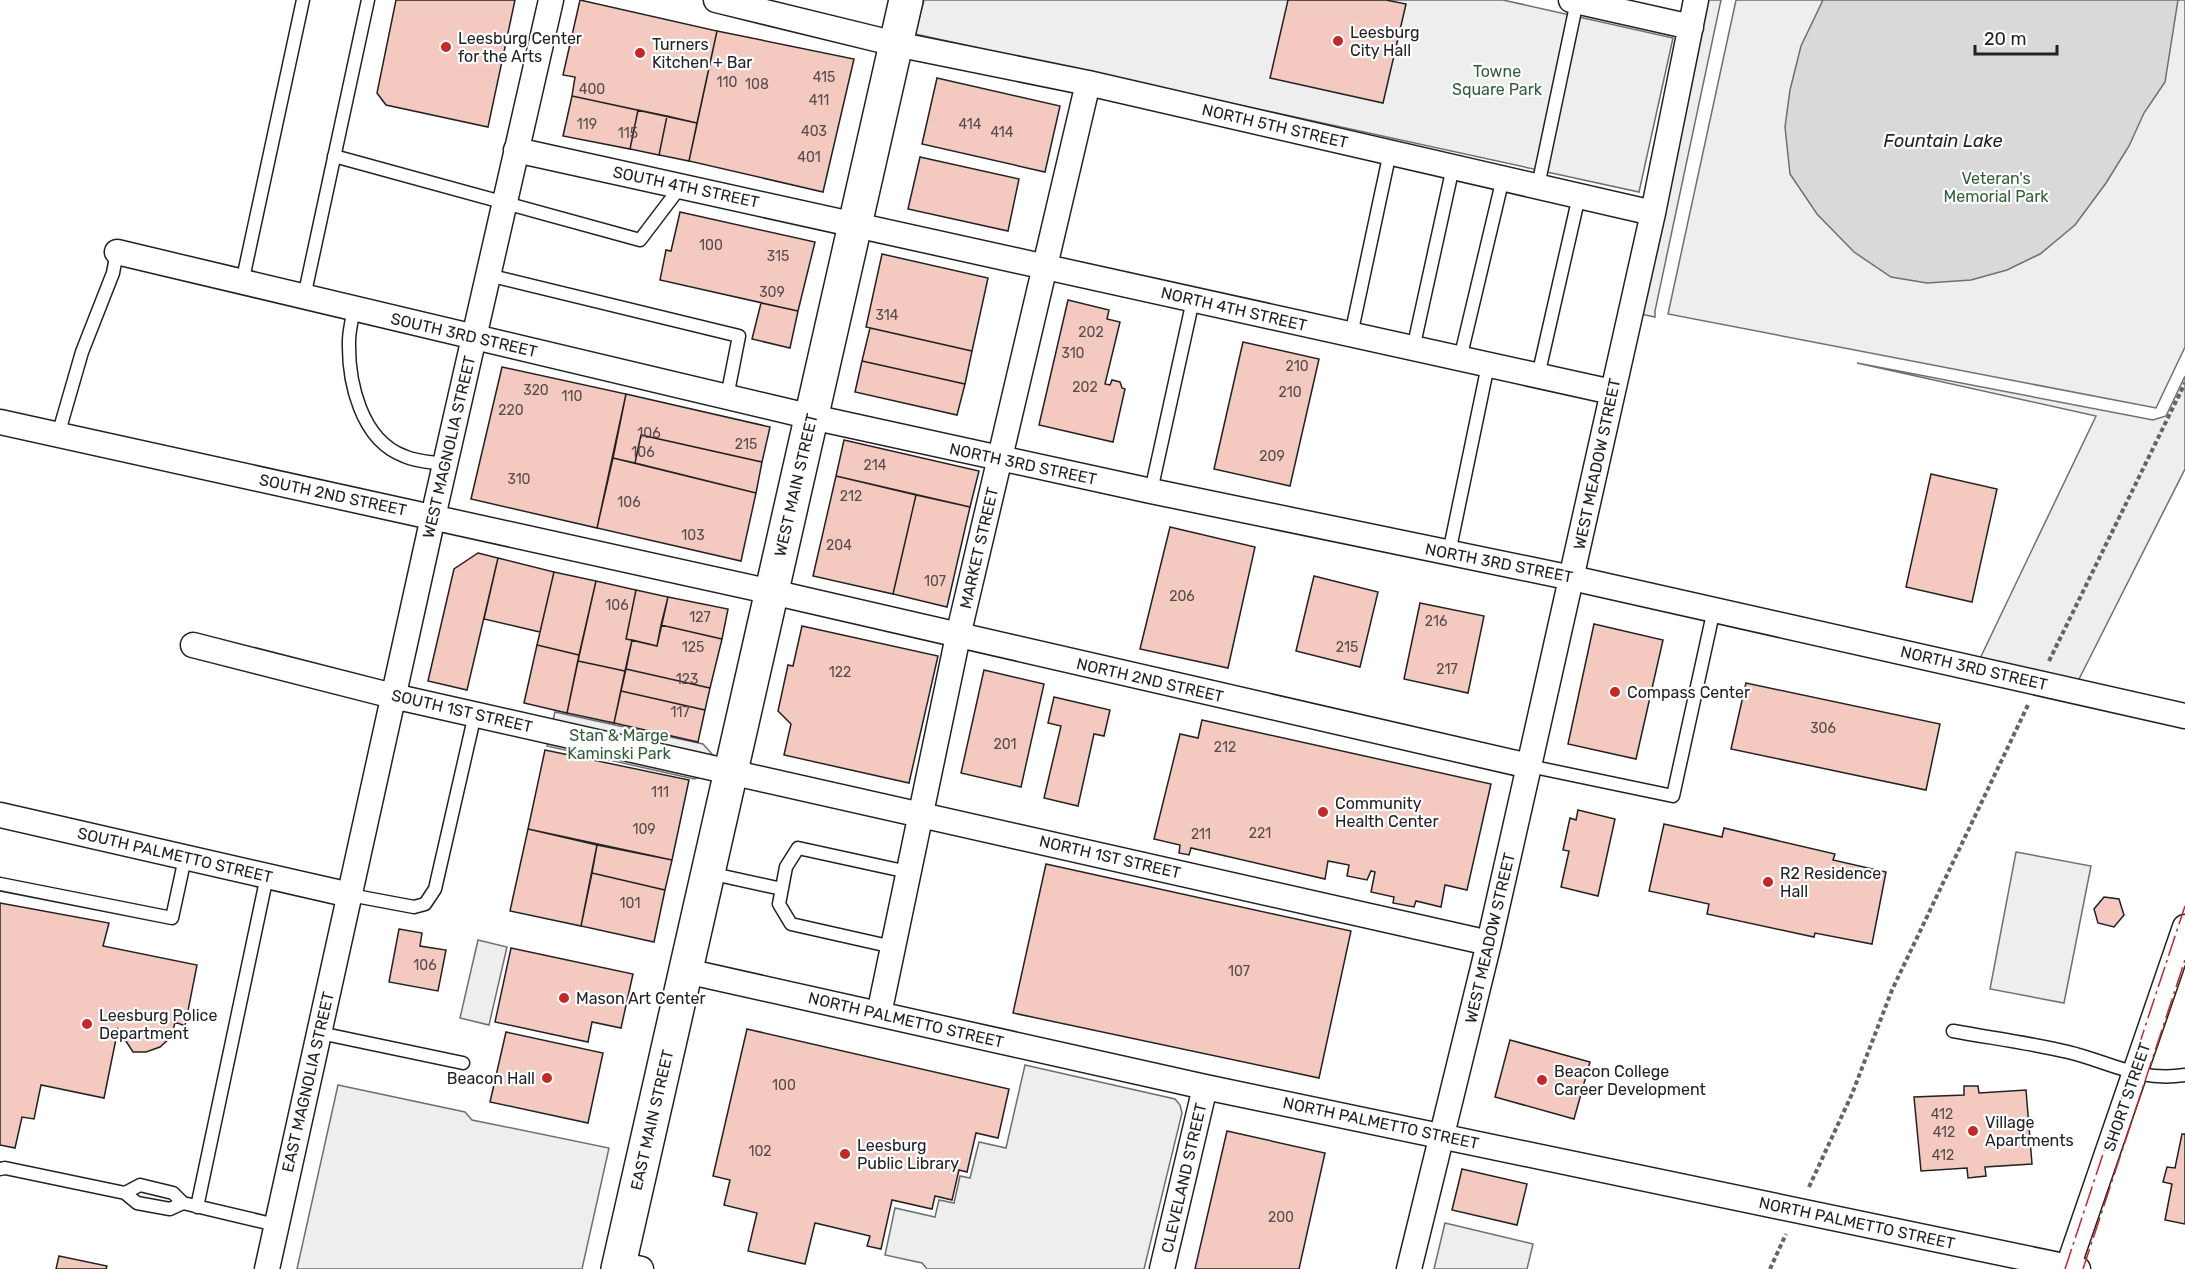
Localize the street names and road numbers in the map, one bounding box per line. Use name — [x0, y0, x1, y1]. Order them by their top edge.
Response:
street label: NORTH 5TH STREET — [1200, 100, 1350, 152]
street label: SOUTH 4TH STREET — [611, 162, 761, 212]
street label: NORTH 4TH STREET — [1159, 283, 1309, 335]
street label: SOUTH 3RD STREET — [389, 309, 539, 361]
street label: WEST MAGNOLIA STREET — [419, 354, 479, 540]
street label: WEST MEADOW STREET — [1570, 377, 1624, 551]
street label: WEST MAIN STREET — [770, 412, 822, 558]
street label: NORTH 3RD STREET — [948, 439, 1098, 489]
street label: SOUTH 2ND STREET — [258, 470, 408, 520]
street label: MARKET STREET — [956, 485, 1002, 611]
street label: NORTH 3RD STREET — [1423, 539, 1575, 587]
street label: NORTH 3RD STREET — [1899, 642, 2049, 694]
street label: NORTH 2ND STREET — [1074, 654, 1226, 706]
street label: SOUTH 1ST STREET — [390, 686, 534, 736]
street label: SOUTH PALMETTO STREET — [76, 823, 274, 887]
street label: NORTH 1ST STREET — [1037, 831, 1183, 883]
street label: WEST MEADOW STREET — [1461, 851, 1519, 1025]
street label: NORTH PALMETTO STREET — [806, 988, 1006, 1052]
street label: EAST MAGNOLIA STREET — [278, 990, 338, 1174]
street label: SHORT STREET — [2100, 1040, 2154, 1154]
street label: EAST MAIN STREET — [627, 1048, 677, 1192]
street label: NORTH PALMETTO STREET — [1281, 1093, 1481, 1153]
street label: CLEVELAND STREET — [1157, 1101, 1211, 1255]
street label: NORTH PALMETTO STREET — [1757, 1193, 1957, 1253]

